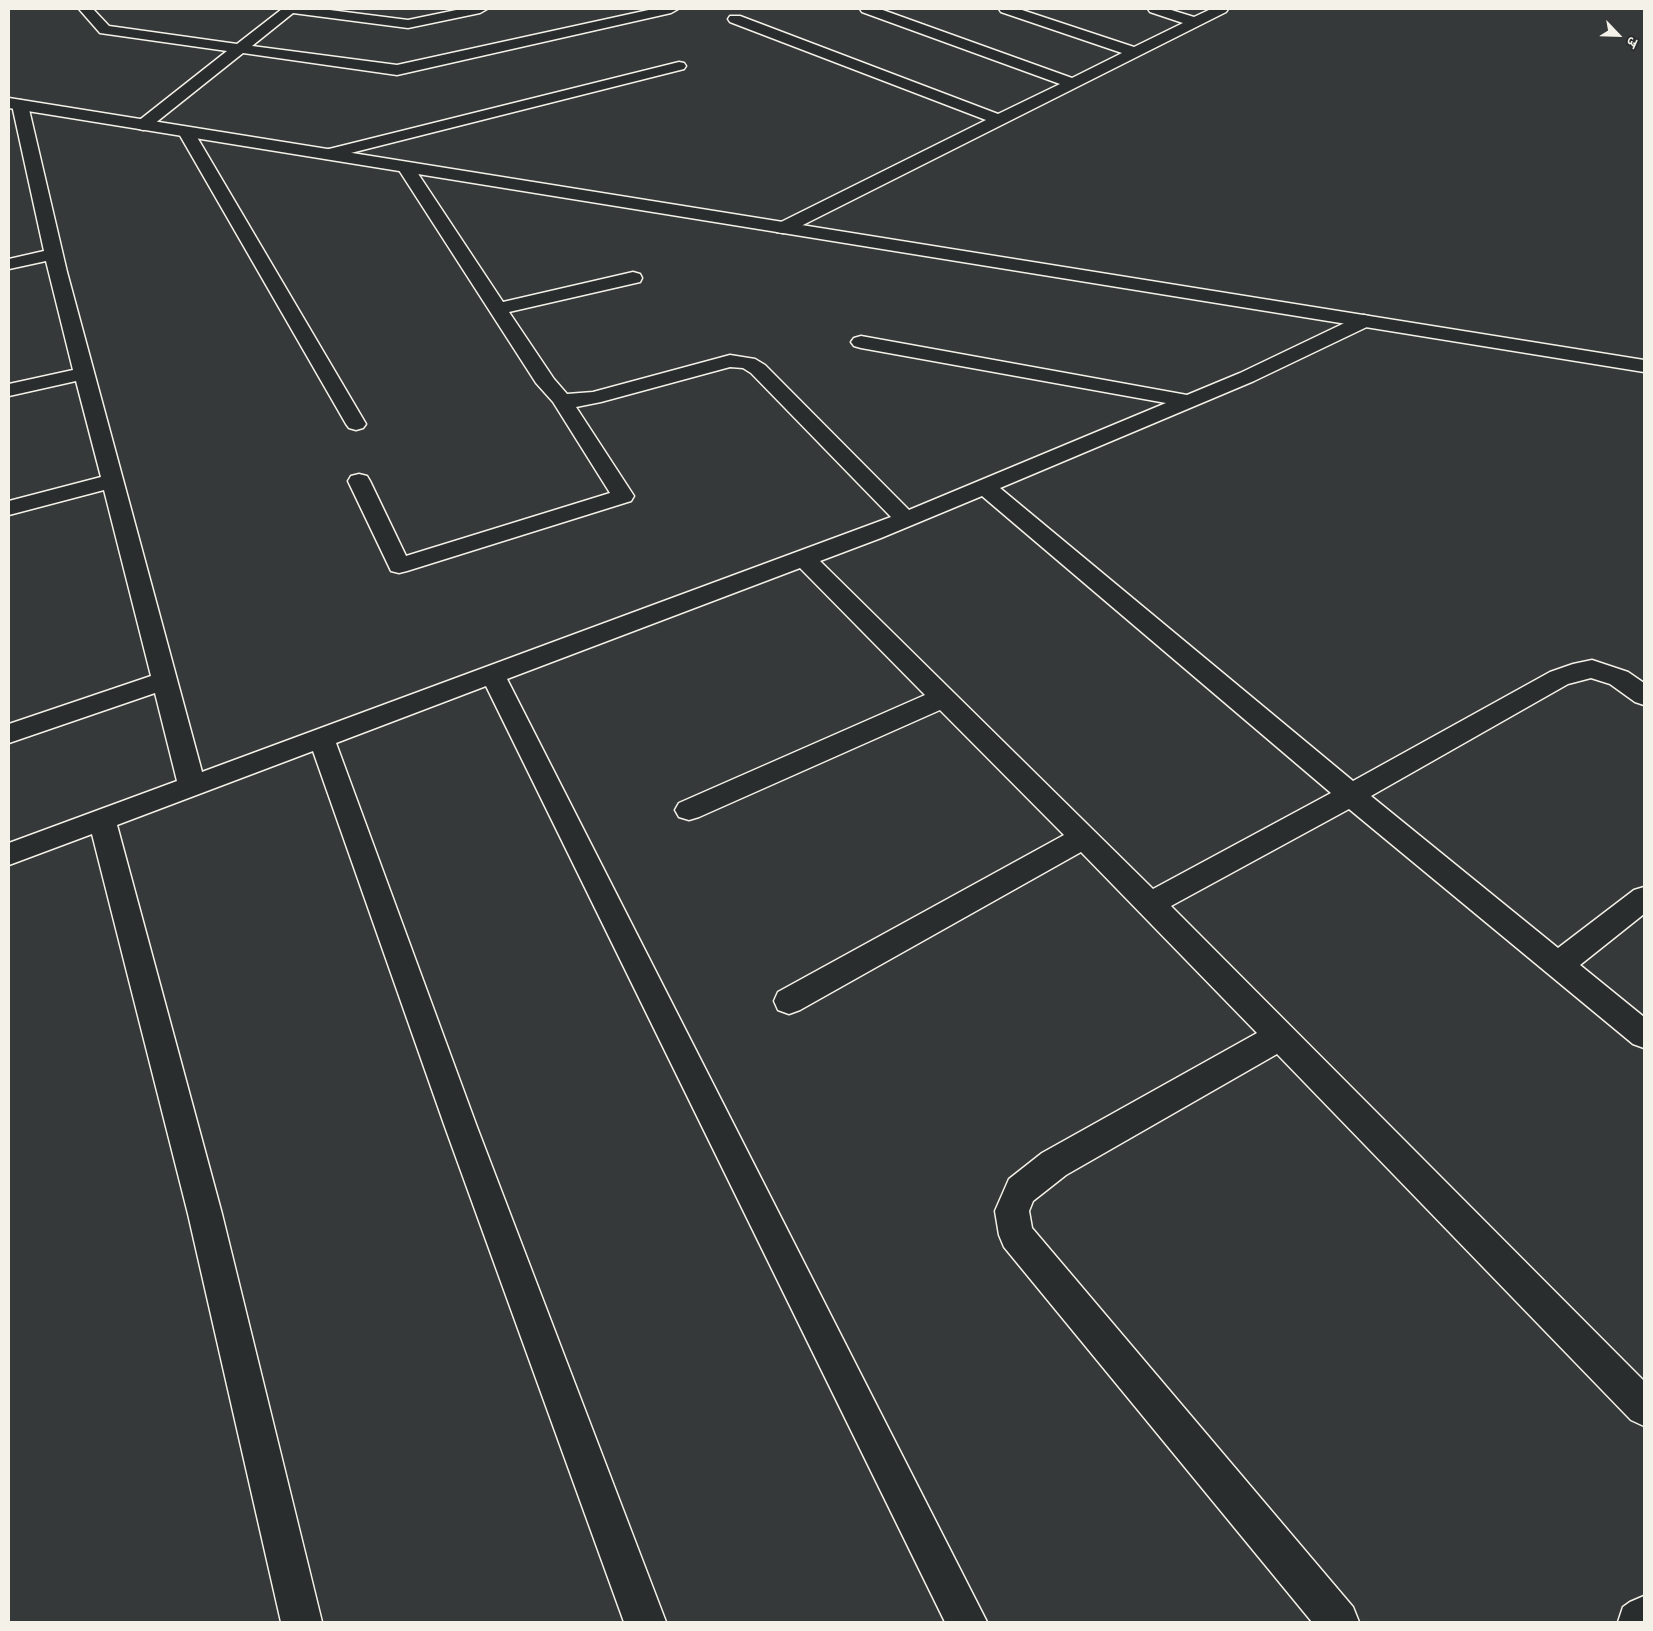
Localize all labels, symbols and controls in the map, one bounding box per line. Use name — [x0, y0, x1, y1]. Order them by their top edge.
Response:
north arrow — [1593, 10, 1643, 60]
text: उ — [1620, 33, 1644, 50]

